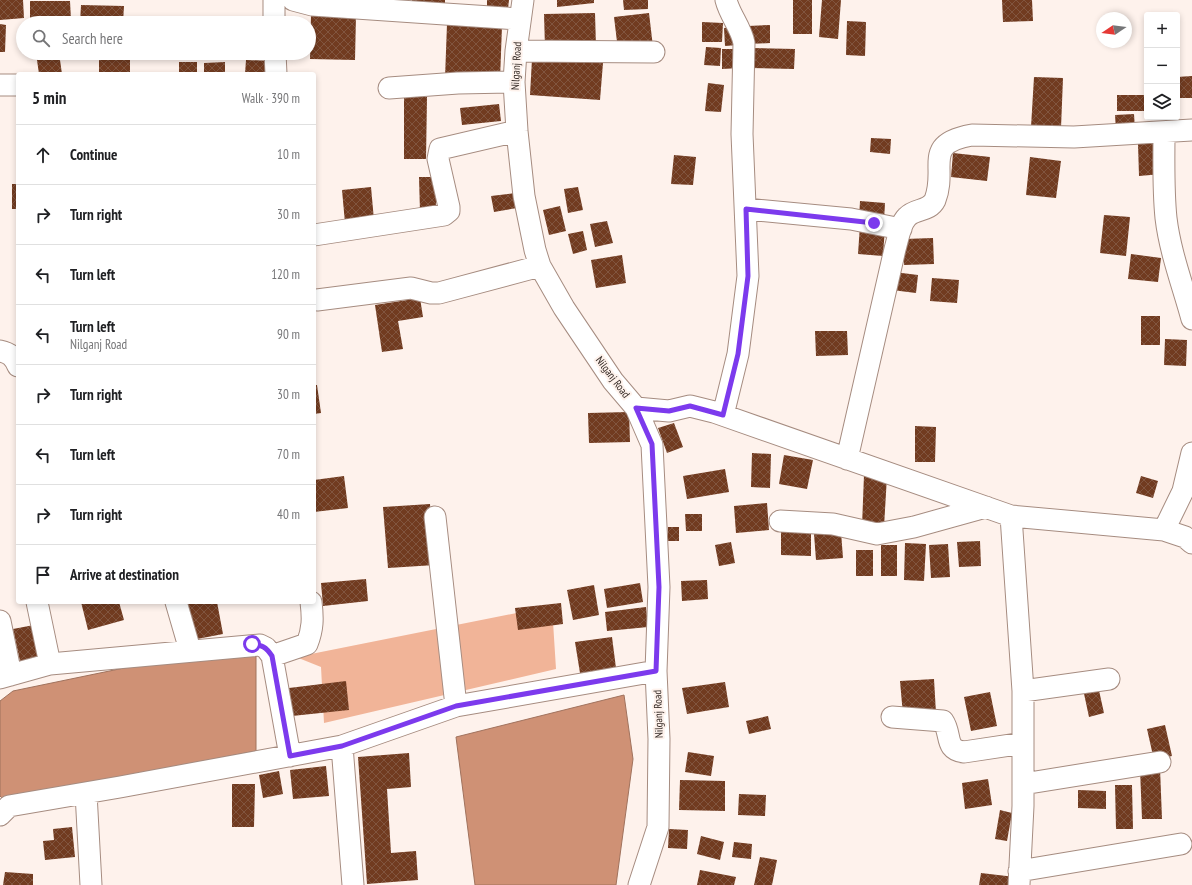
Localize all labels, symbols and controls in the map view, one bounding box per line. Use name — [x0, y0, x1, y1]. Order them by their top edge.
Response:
north arrow — [1096, 12, 1132, 48]
map controls — [1144, 12, 1180, 120]
button: + — [1144, 12, 1180, 48]
search box — [16, 16, 316, 60]
icon: search — [30, 27, 52, 49]
text: Search here — [62, 29, 123, 48]
street label: Nilganj Road — [508, 41, 524, 90]
button: − — [1144, 48, 1180, 84]
button: layers — [1144, 84, 1180, 120]
text: 5 min — [32, 87, 66, 109]
text: Walk · 390 m — [242, 90, 300, 107]
icon: ahead — [32, 144, 54, 166]
text: Continue — [70, 145, 117, 164]
text: 10 m — [277, 146, 300, 163]
icon: right — [32, 204, 54, 226]
text: Turn right — [70, 205, 122, 224]
text: 30 m — [277, 206, 300, 223]
route end — [865, 214, 883, 232]
icon: left — [32, 264, 54, 286]
text: Turn left — [70, 265, 115, 284]
text: 120 m — [271, 266, 300, 283]
text: Turn left — [70, 317, 115, 336]
icon: left — [32, 324, 54, 346]
text: 90 m — [277, 326, 300, 343]
text: Nilganj Road — [70, 336, 127, 353]
street label: Nilganj Road — [593, 353, 633, 401]
icon: right — [32, 384, 54, 406]
text: Turn right — [70, 385, 122, 404]
text: 30 m — [277, 386, 300, 403]
icon: left — [32, 444, 54, 466]
text: Turn left — [70, 445, 115, 464]
text: 70 m — [277, 446, 300, 463]
icon: right — [32, 504, 54, 526]
text: Turn right — [70, 505, 122, 524]
text: 40 m — [277, 506, 300, 523]
icon: arrive — [32, 564, 54, 586]
text: Arrive at destination — [70, 565, 179, 584]
route start — [243, 635, 261, 653]
street label: Nilganj Road — [650, 689, 666, 738]

